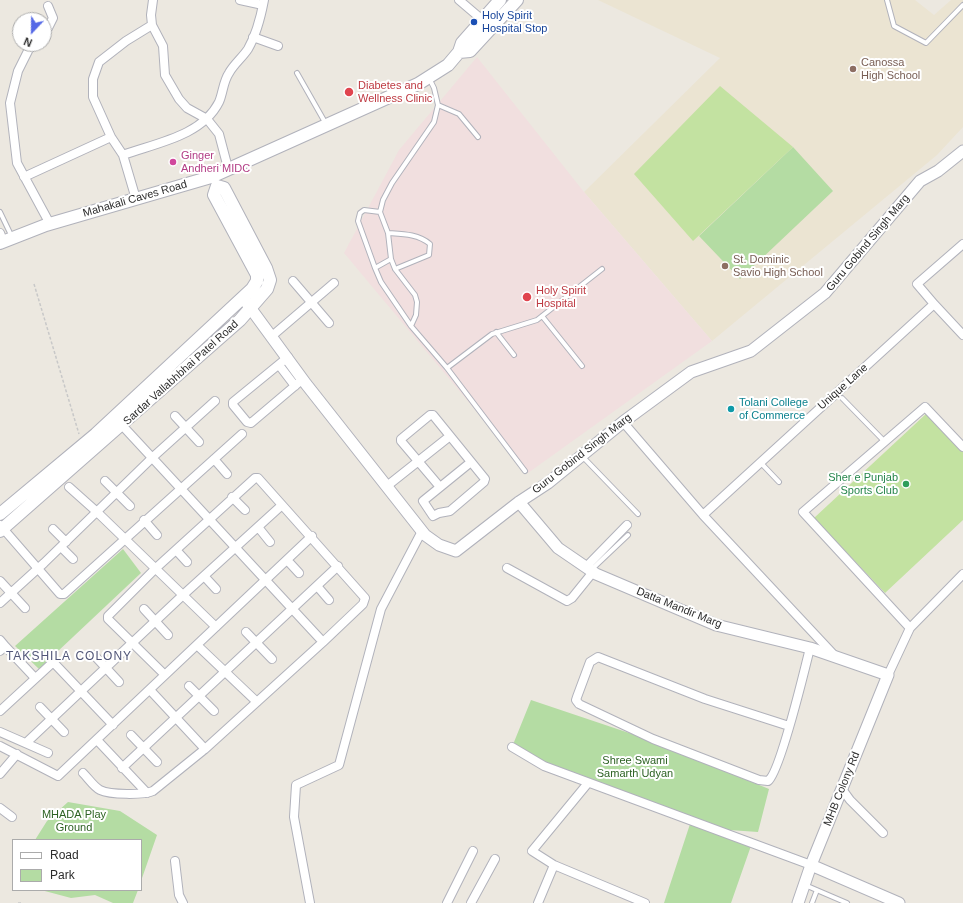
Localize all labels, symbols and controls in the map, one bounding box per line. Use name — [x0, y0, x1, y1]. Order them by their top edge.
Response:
place label: Holy Spirit Hospital Stop — [482, 9, 547, 35]
north arrow — [12, 12, 52, 52]
marker: Holy Spirit Hospital Stop — [469, 17, 479, 27]
text: N — [22, 35, 34, 49]
place label: Canossa High School — [861, 56, 920, 82]
marker: Canossa High School — [848, 64, 858, 74]
place label: Diabetes and Wellness Clinic — [358, 79, 432, 105]
marker: Diabetes and Wellness Clinic — [343, 86, 355, 98]
place label: Ginger Andheri MIDC — [181, 149, 250, 175]
marker: Ginger Andheri MIDC — [168, 157, 178, 167]
street label: Mahakali Caves Road — [81, 178, 189, 220]
street label: Guru Gobind Singh Marg — [824, 192, 912, 294]
place label: St. Dominic Savio High School — [733, 253, 823, 279]
marker: St. Dominic Savio High School — [720, 261, 730, 271]
place label: Holy Spirit Hospital — [536, 284, 586, 310]
marker: Holy Spirit Hospital — [521, 291, 533, 303]
street label: Sardar Vallabhbhai Patel Road — [121, 318, 241, 428]
street label: Unique Lane — [815, 361, 871, 413]
place label: Tolani College of Commerce — [739, 396, 808, 422]
marker: Tolani College of Commerce — [726, 404, 736, 414]
street label: Guru Gobind Singh Marg — [530, 411, 634, 497]
place label: Sher e Punjab Sports Club — [828, 471, 898, 497]
marker: Sher e Punjab Sports Club — [901, 479, 911, 489]
street label: Datta Mandir Marg — [634, 585, 724, 631]
district label: TAKSHILA COLONY — [6, 650, 132, 664]
street label: MHB Colony Rd — [821, 750, 863, 828]
park label: Shree Swami Samarth Udyan — [597, 754, 673, 780]
park label: MHADA Play Ground — [42, 808, 106, 834]
legend — [12, 839, 142, 891]
text: Road — [50, 848, 79, 862]
text: Park — [50, 868, 75, 882]

